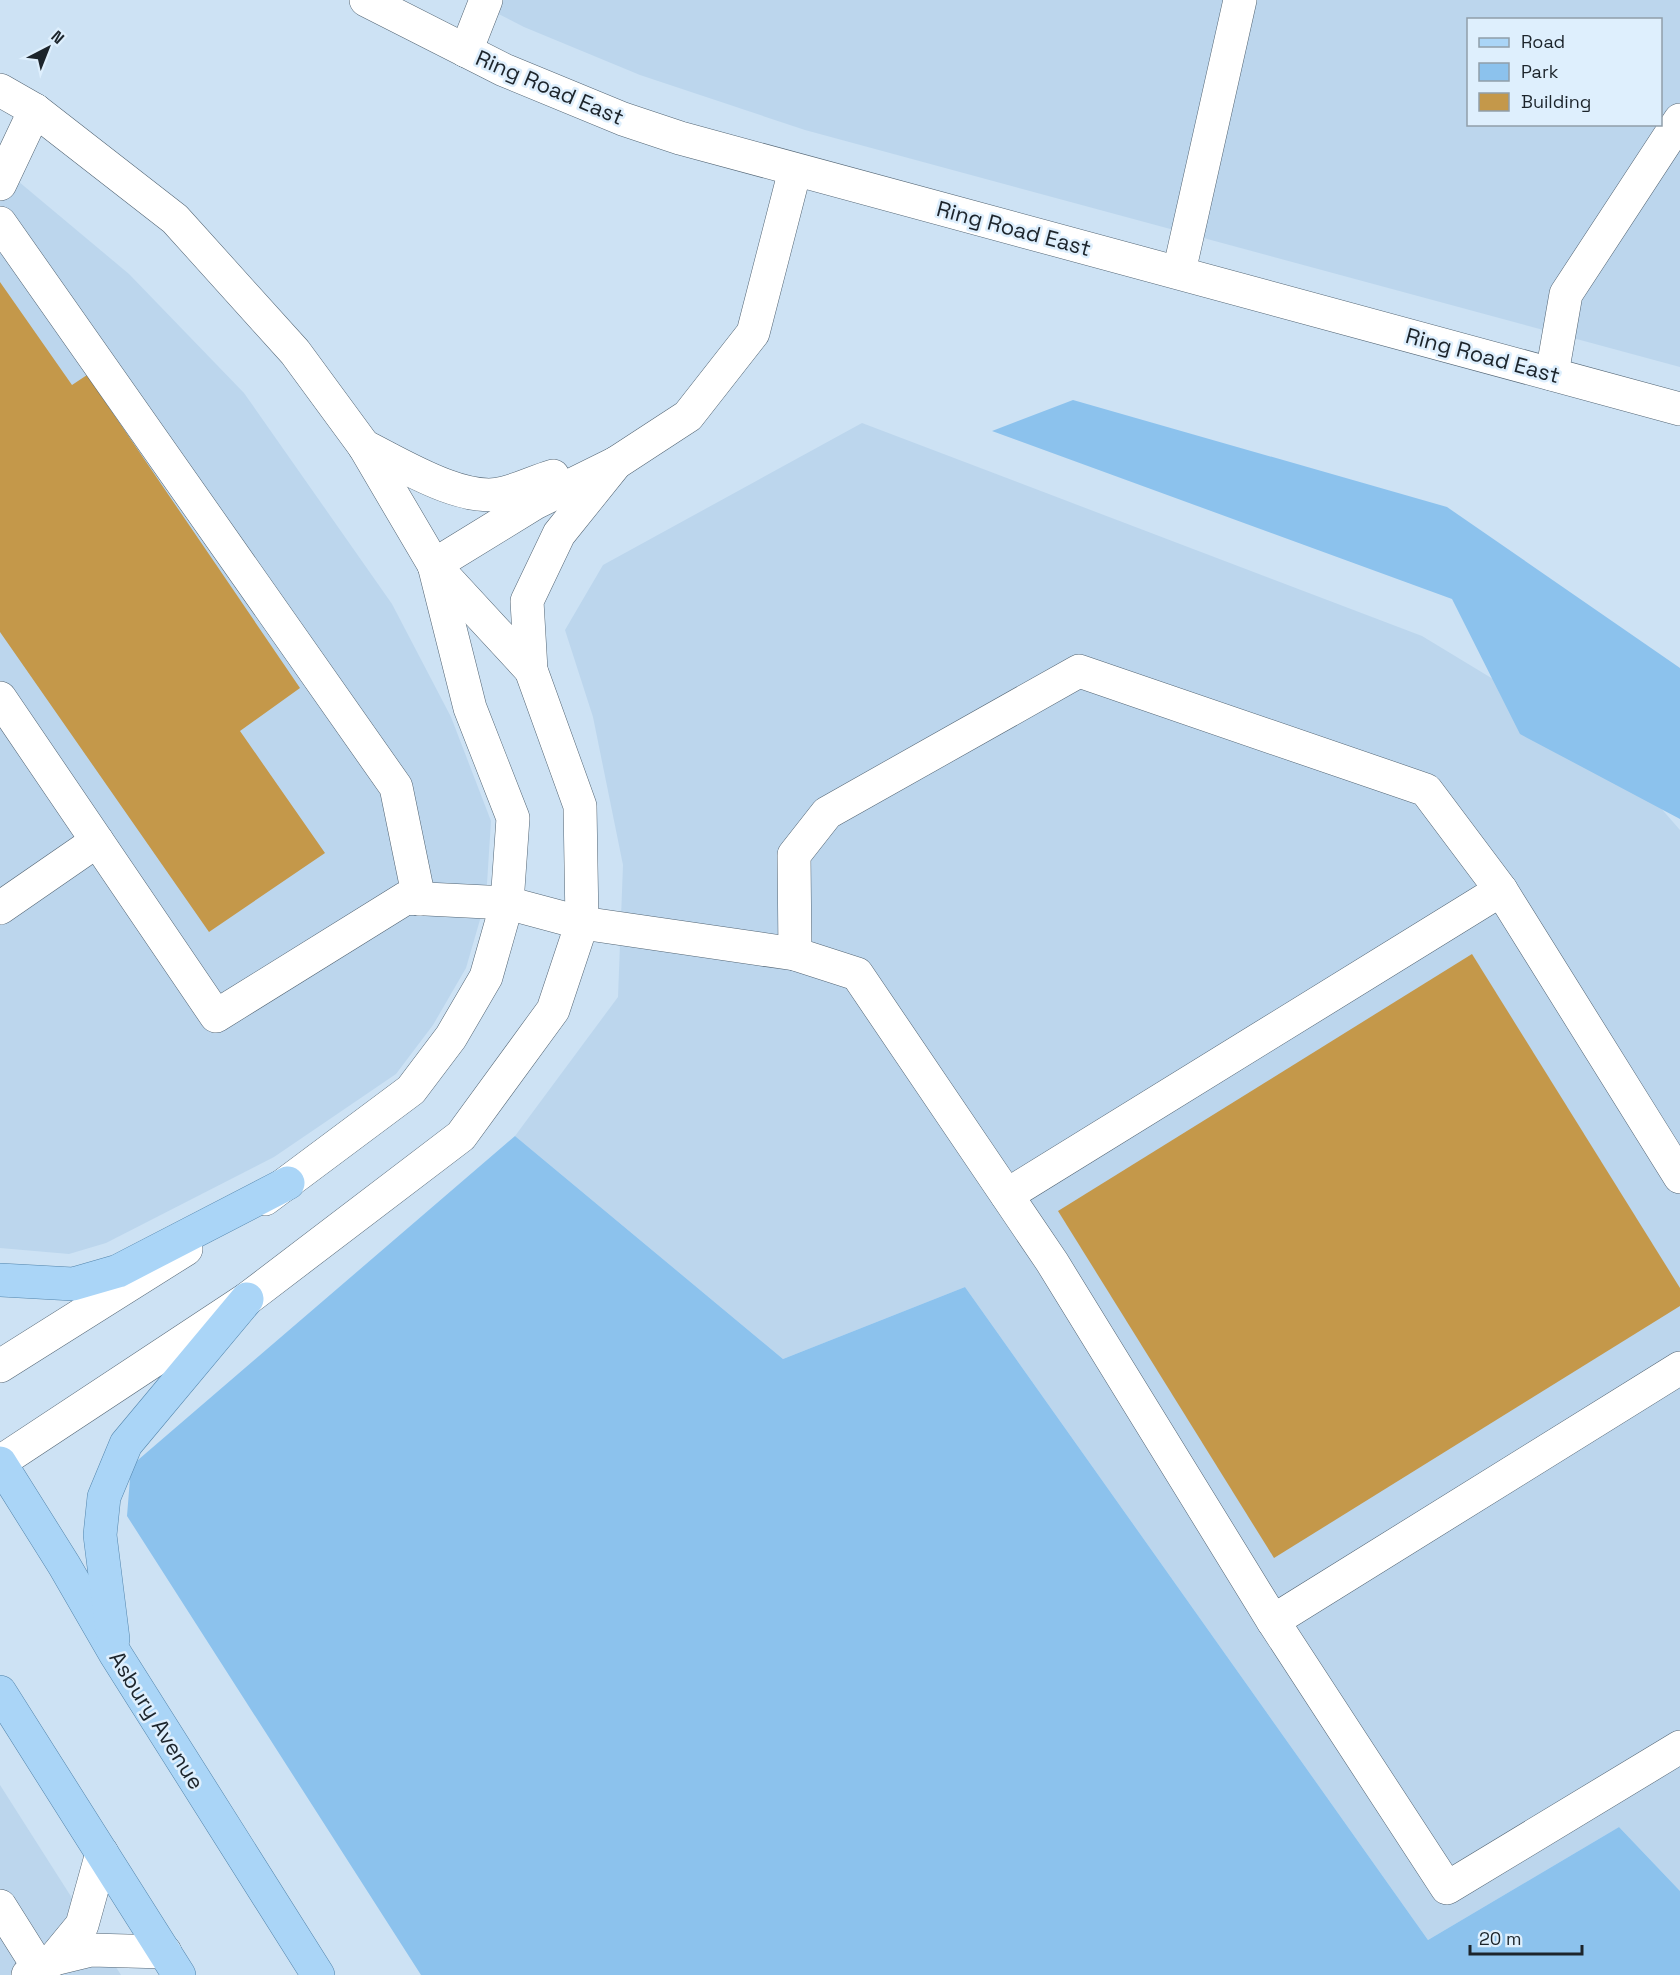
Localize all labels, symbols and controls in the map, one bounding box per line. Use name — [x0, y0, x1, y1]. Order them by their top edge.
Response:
north arrow — [18, 18, 78, 78]
legend — [1467, 18, 1662, 126]
text: N — [47, 26, 69, 49]
text: Road — [1521, 30, 1565, 53]
street label: Ring Road East — [472, 43, 628, 131]
text: Park — [1521, 60, 1559, 83]
text: Building — [1521, 90, 1591, 113]
street label: Ring Road East — [934, 194, 1094, 262]
street label: Ring Road East — [1403, 321, 1563, 389]
street label: Asbury Avenue — [103, 1646, 211, 1794]
scale bar — [1470, 1918, 1582, 1956]
text: 20 m — [1479, 1927, 1522, 1950]

